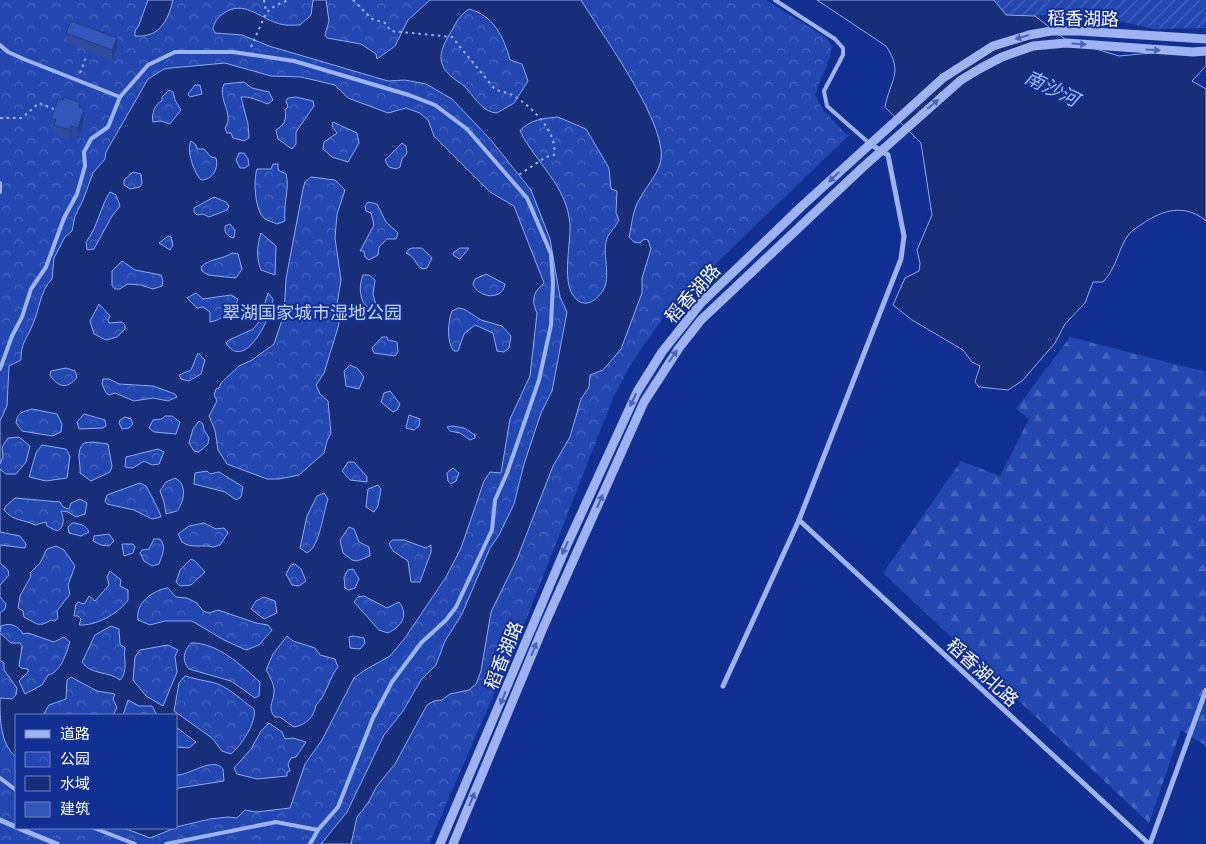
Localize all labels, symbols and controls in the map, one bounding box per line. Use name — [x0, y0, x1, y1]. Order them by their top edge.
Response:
street label: 稻香湖路 — [1047, 5, 1119, 31]
one-way arrow — [1014, 34, 1029, 42]
one-way arrow — [1071, 40, 1087, 48]
one-way arrow — [1146, 46, 1162, 54]
water label: 南沙河 — [1021, 64, 1087, 114]
one-way arrow — [927, 99, 940, 110]
one-way arrow — [829, 171, 841, 183]
street label: 稻香湖路 — [659, 258, 725, 328]
park label: 翠湖国家城市湿地公园 — [222, 300, 402, 324]
one-way arrow — [668, 349, 678, 363]
one-way arrow — [629, 393, 637, 407]
one-way arrow — [596, 494, 604, 508]
one-way arrow — [561, 541, 569, 555]
street label: 稻香湖路 — [478, 617, 528, 693]
street label: 稻香湖北路 — [942, 633, 1024, 711]
one-way arrow — [531, 642, 539, 656]
one-way arrow — [499, 691, 507, 706]
legend — [15, 714, 178, 829]
text: 道路 — [60, 723, 90, 744]
text: 公园 — [60, 748, 90, 769]
text: 水域 — [60, 773, 90, 794]
one-way arrow — [468, 792, 476, 806]
text: 建筑 — [60, 798, 90, 819]

